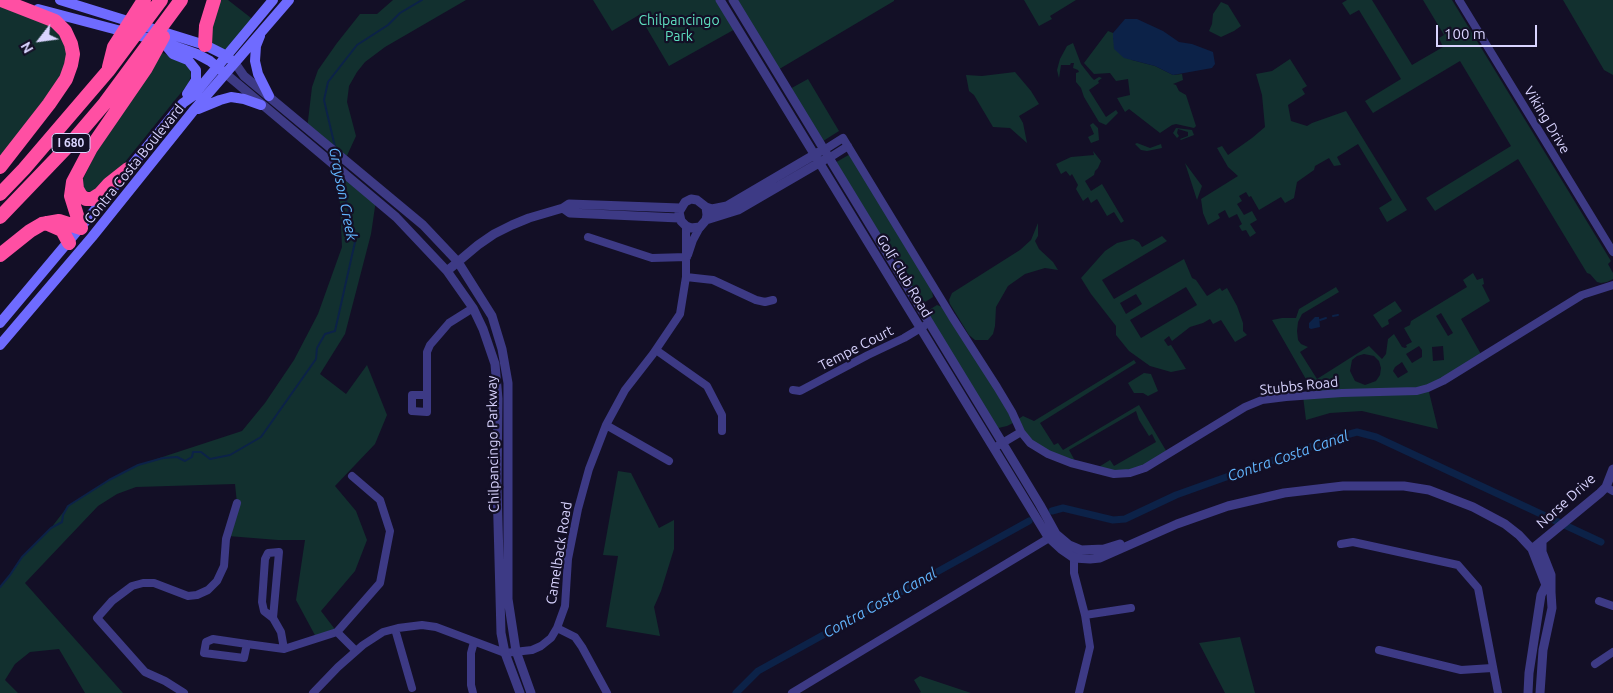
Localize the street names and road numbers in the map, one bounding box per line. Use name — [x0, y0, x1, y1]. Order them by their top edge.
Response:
street label: Viking Drive — [1520, 83, 1574, 157]
street label: Contra Costa Boulevard — [81, 101, 187, 227]
road number: I 680 — [52, 134, 90, 152]
street label: Golf Club Road — [873, 232, 935, 320]
street label: Tempe Court — [816, 322, 896, 374]
street label: Stubbs Road — [1259, 374, 1339, 398]
street label: Chilpancingo Parkway — [483, 375, 503, 513]
street label: Norse Drive — [1533, 470, 1599, 532]
street label: Camelback Road — [543, 500, 575, 606]

